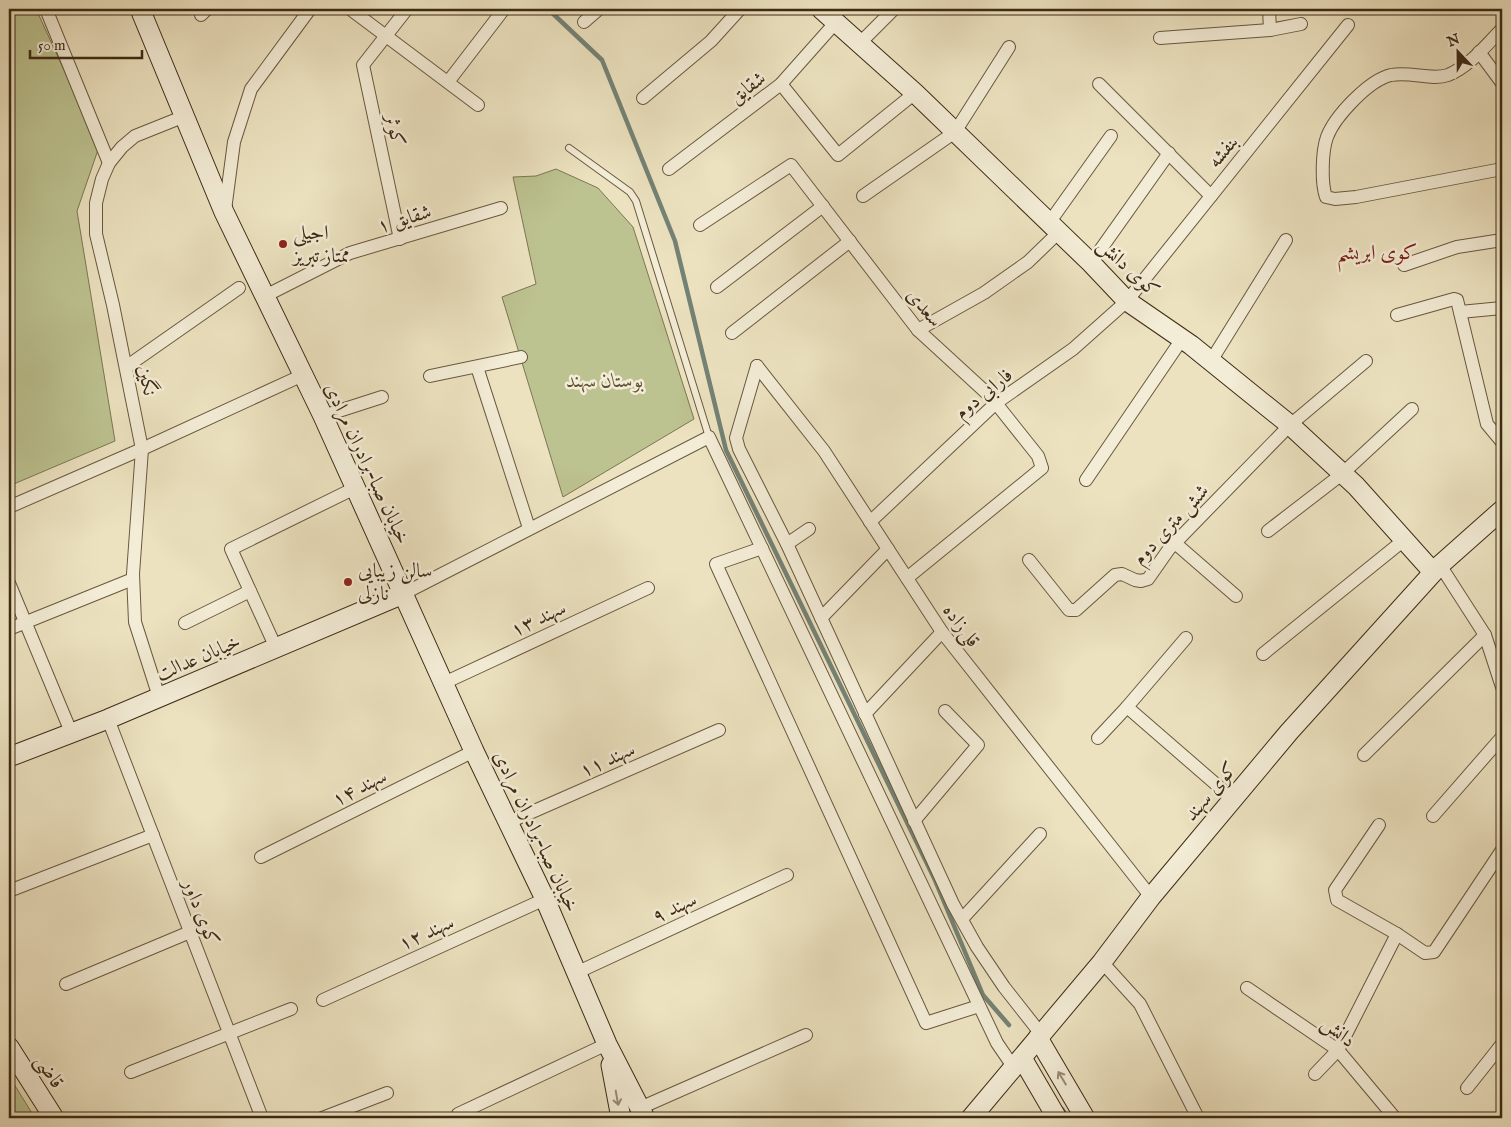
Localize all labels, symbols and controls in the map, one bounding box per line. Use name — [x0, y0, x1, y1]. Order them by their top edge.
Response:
scale bar — [30, 28, 142, 60]
north arrow — [1434, 28, 1484, 78]
text: N — [1444, 30, 1462, 52]
text: 50 m — [38, 36, 66, 55]
street label: شقایق — [725, 66, 771, 110]
street label: کوثر — [379, 110, 410, 149]
street label: بنفشه — [1202, 131, 1244, 173]
street label: شقایق ۱ — [374, 199, 435, 240]
place label: اجیلی ممتاز تبریز — [291, 221, 350, 269]
street label: کوی دانش — [1091, 233, 1165, 303]
marker: اجیلی ممتاز تبریز — [277, 238, 289, 250]
district label: کوی ابریشم — [1337, 240, 1417, 273]
street label: سعدی — [900, 283, 947, 333]
street label: نگین — [131, 362, 164, 398]
street label: فارابی دوم — [950, 363, 1021, 428]
park label: بوستان سهند — [566, 369, 644, 394]
street label: خیابان صبا-برادران مرادی — [318, 379, 415, 548]
street label: شش متری دوم — [1127, 479, 1218, 573]
place label: سالن زیبایی نازلی — [358, 559, 432, 607]
marker: سالن زیبایی نازلی — [342, 576, 354, 588]
street label: سهند ۱۳ — [507, 596, 570, 643]
street label: قلی‌زاده — [936, 599, 985, 653]
street label: خیابان عدالت — [153, 629, 245, 687]
street label: سهند ۱۱ — [576, 737, 639, 784]
street label: خیابان صبا-برادران مرادی — [487, 747, 584, 916]
street label: کوی سهند — [1179, 757, 1243, 827]
street label: سهند ۱۴ — [328, 764, 391, 813]
street label: کوی داور — [176, 874, 225, 949]
street label: سهند ۹ — [648, 887, 701, 930]
street label: سهند ۱۲ — [395, 910, 458, 957]
street label: دانش — [1316, 1011, 1360, 1054]
street label: قاضی — [28, 1050, 69, 1094]
one-way arrow — [1056, 1072, 1066, 1086]
one-way arrow — [613, 1090, 622, 1106]

